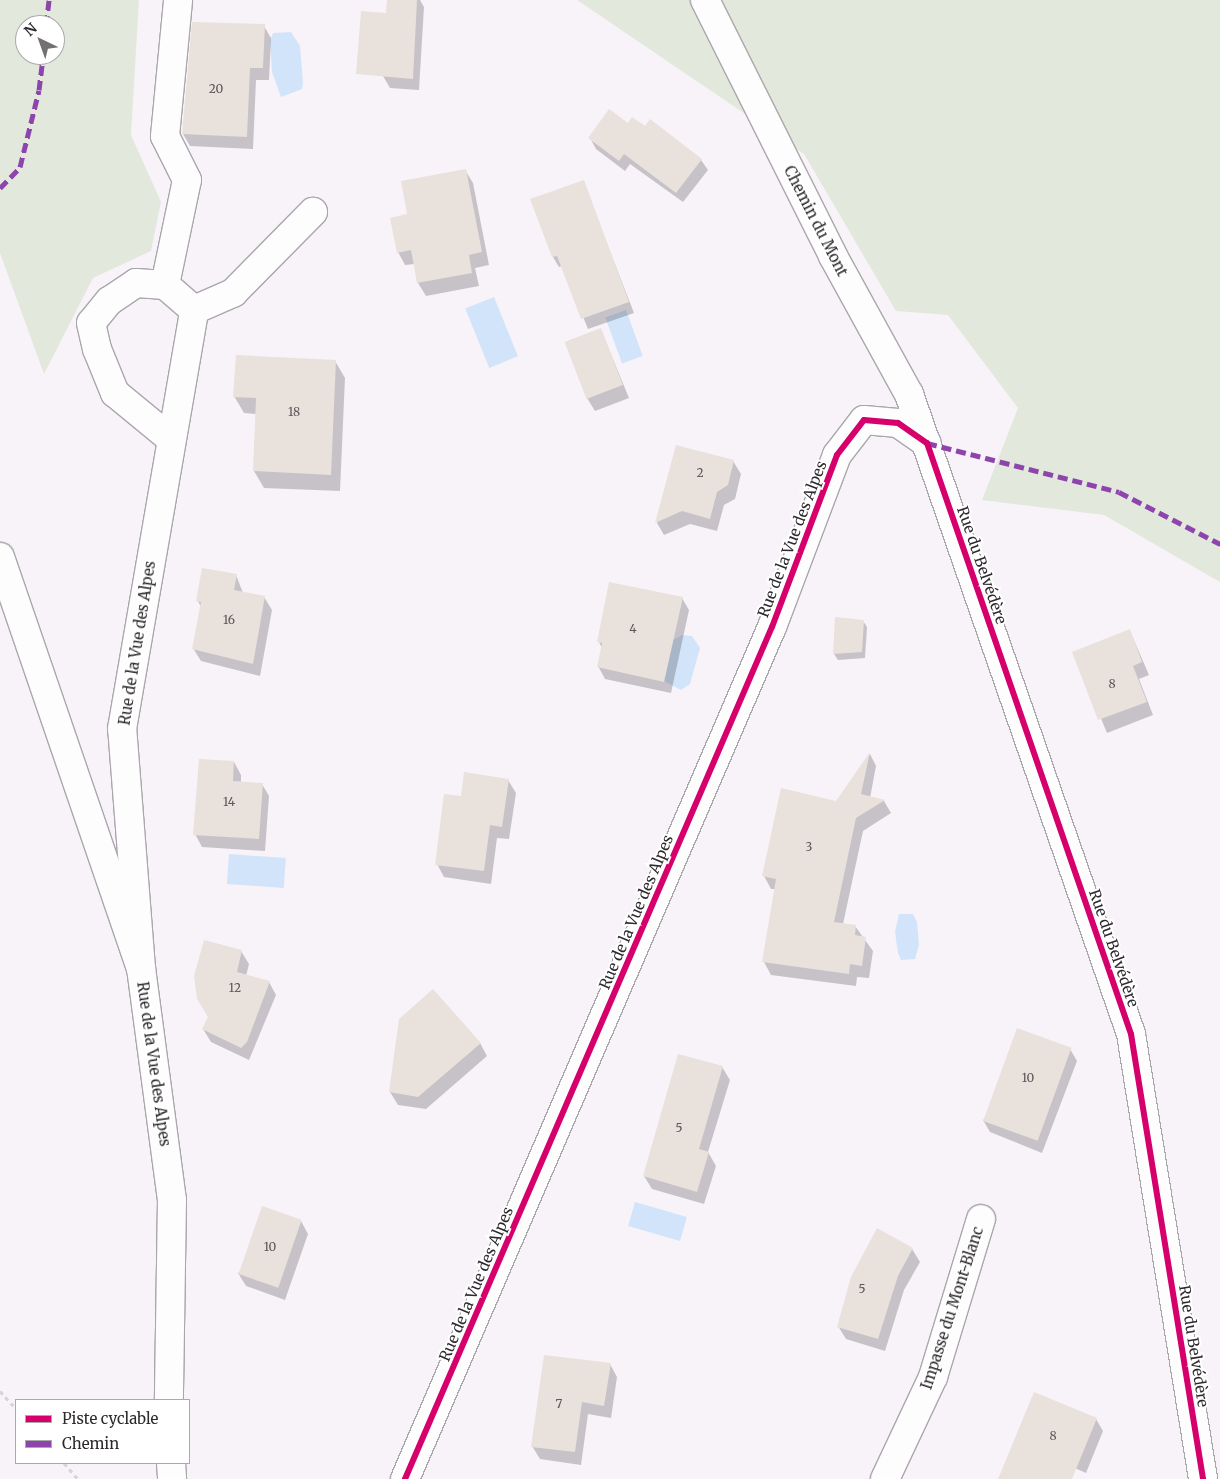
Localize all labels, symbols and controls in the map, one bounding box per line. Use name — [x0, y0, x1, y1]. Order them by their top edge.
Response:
north arrow — [15, 15, 65, 65]
text: N — [20, 19, 41, 40]
house number: 20 — [209, 82, 223, 96]
street label: Chemin du Mont — [780, 163, 852, 279]
house number: 18 — [288, 405, 300, 419]
street label: Rue de la Vue des Alpes — [754, 458, 830, 620]
house number: 2 — [696, 466, 704, 480]
street label: Rue du Belvédère — [953, 504, 1011, 626]
street label: Rue de la Vue des Alpes — [115, 560, 159, 726]
house number: 16 — [223, 613, 235, 627]
house number: 4 — [629, 622, 637, 636]
house number: 8 — [1108, 677, 1116, 691]
house number: 14 — [223, 795, 235, 809]
street label: Rue de la Vue des Alpes — [595, 832, 677, 992]
house number: 3 — [806, 840, 812, 854]
street label: Rue du Belvédère — [1085, 887, 1143, 1009]
street label: Rue de la Vue des Alpes — [134, 980, 174, 1148]
house number: 12 — [229, 981, 241, 995]
house number: 10 — [1022, 1071, 1034, 1085]
house number: 5 — [675, 1121, 683, 1135]
street label: Rue de la Vue des Alpes — [435, 1204, 517, 1364]
street label: Impasse du Mont-Blanc — [917, 1224, 987, 1392]
house number: 10 — [264, 1240, 276, 1254]
house number: 5 — [858, 1282, 866, 1296]
street label: Rue du Belvédère — [1175, 1284, 1213, 1408]
house number: 7 — [556, 1397, 562, 1411]
legend — [15, 1399, 190, 1464]
text: Piste cyclable — [62, 1409, 158, 1428]
house number: 8 — [1049, 1429, 1057, 1443]
text: Chemin — [62, 1434, 119, 1453]

